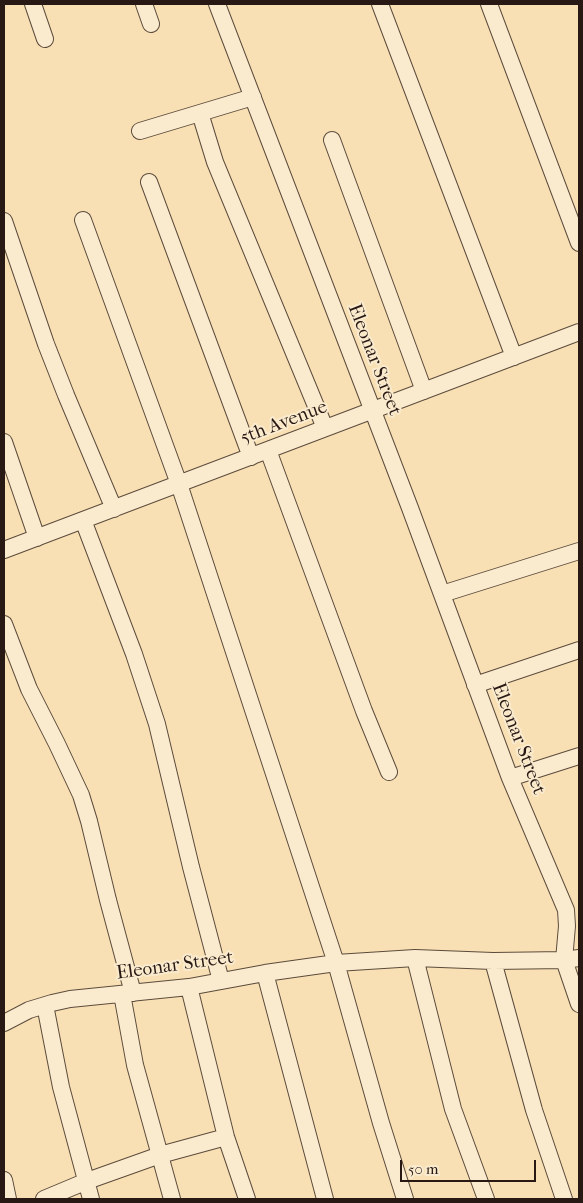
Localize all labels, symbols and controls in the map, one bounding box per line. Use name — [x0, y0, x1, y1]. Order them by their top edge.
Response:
street label: Eleonar Street — [342, 301, 406, 419]
street label: 5th Avenue — [237, 396, 331, 450]
street label: Eleonar Street — [486, 680, 550, 798]
street label: Eleonar Street — [115, 947, 235, 985]
scale bar — [403, 1150, 539, 1182]
text: 50 m — [408, 1160, 438, 1178]

